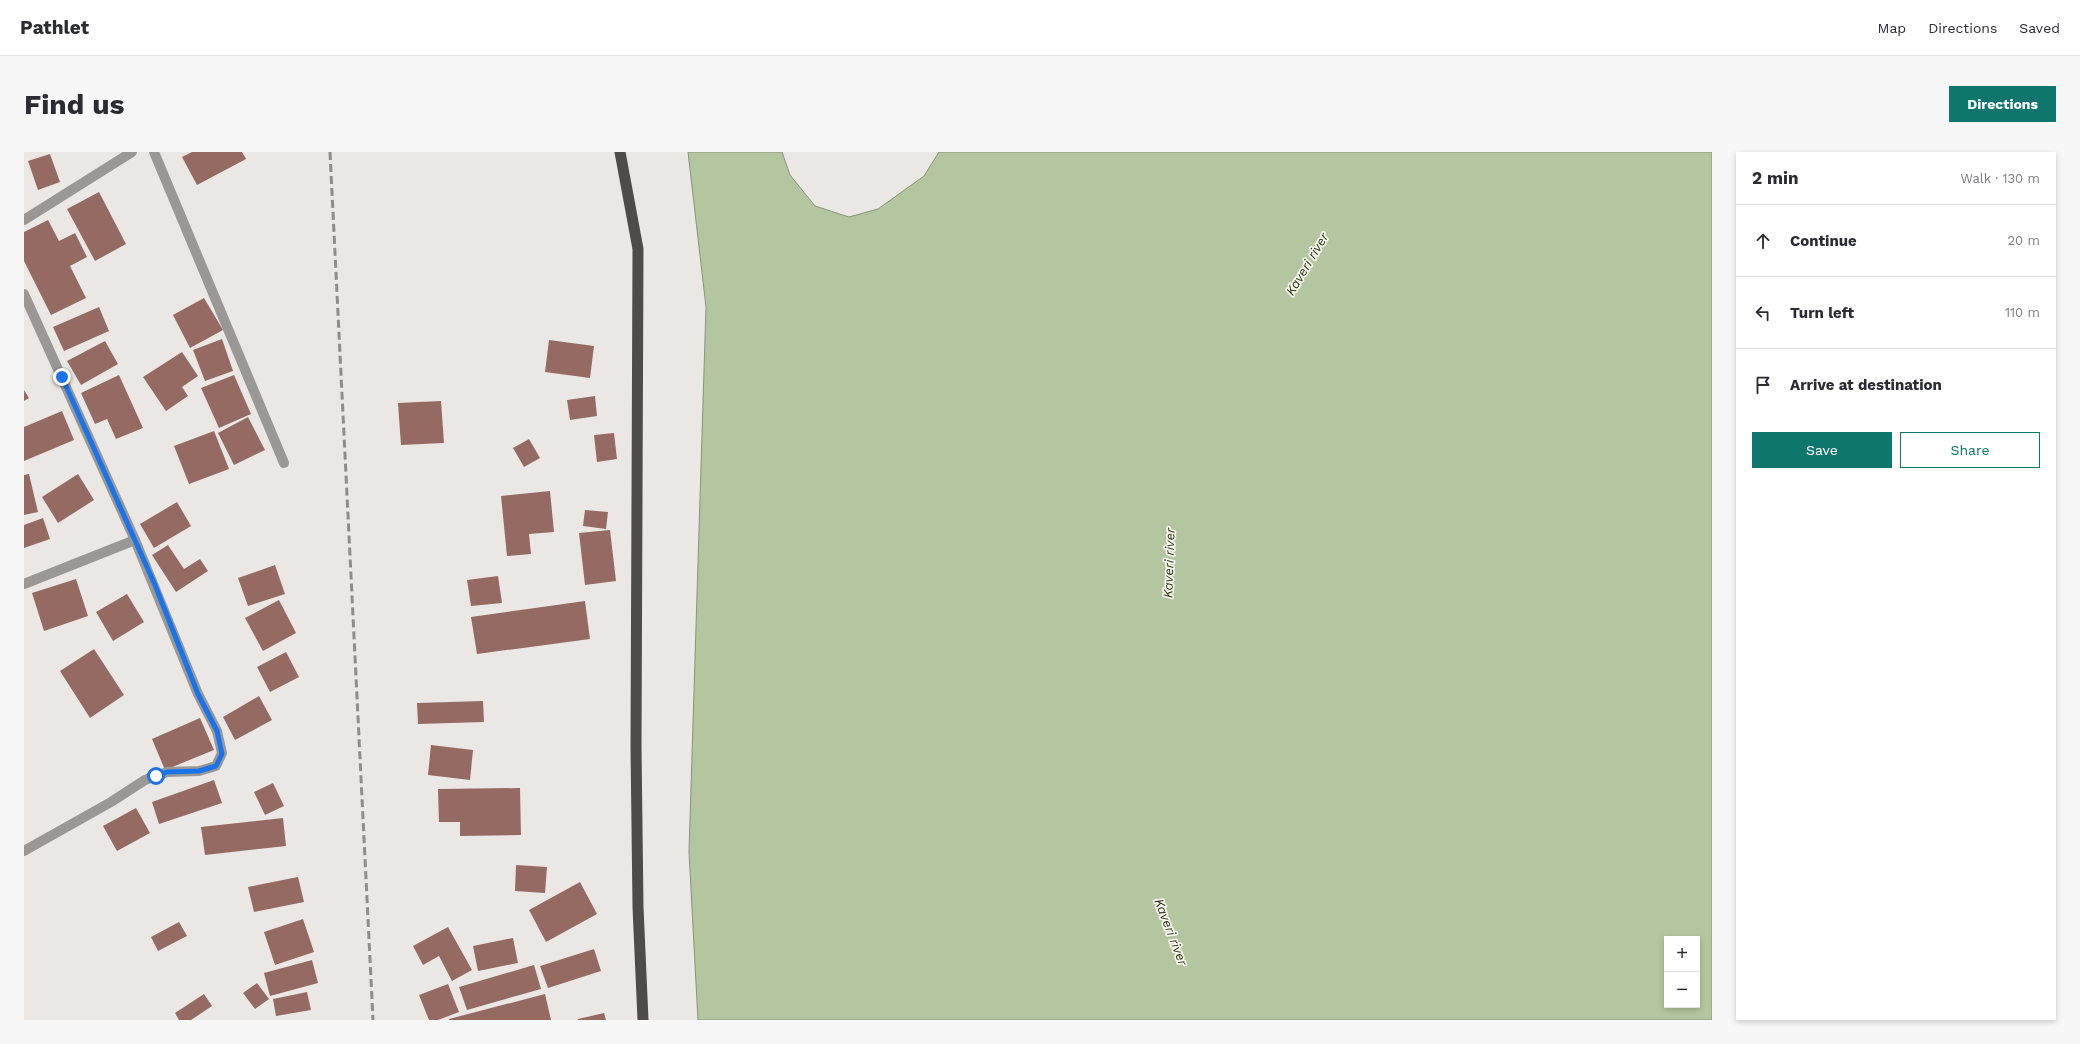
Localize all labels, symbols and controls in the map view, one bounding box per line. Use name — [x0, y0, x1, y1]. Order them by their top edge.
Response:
text: Pathlet — [20, 16, 89, 39]
text: Map — [1878, 20, 1906, 36]
text: Directions — [1928, 20, 1997, 36]
text: Saved — [2019, 20, 2060, 36]
button: Directions — [1949, 86, 2056, 122]
text: Find us — [24, 88, 124, 121]
text: 2 min — [1752, 168, 1798, 188]
text: Walk · 130 m — [1961, 171, 2040, 186]
water label: Kaveri river — [1283, 229, 1332, 298]
icon: ahead — [1752, 230, 1774, 252]
text: Continue — [1790, 232, 1857, 250]
text: 20 m — [2008, 233, 2040, 248]
icon: left — [1752, 302, 1774, 324]
text: Turn left — [1790, 304, 1854, 322]
text: 110 m — [2005, 305, 2040, 320]
route end — [53, 368, 71, 386]
icon: arrive — [1752, 374, 1774, 396]
text: Arrive at destination — [1790, 376, 1942, 394]
button: Save — [1752, 432, 1892, 468]
button: Share — [1900, 432, 2040, 468]
water label: Kaveri river — [1160, 527, 1178, 598]
route start — [147, 767, 165, 785]
water label: Kaveri river — [1151, 897, 1191, 968]
map controls — [1664, 936, 1700, 1008]
button: + — [1664, 936, 1700, 972]
button: − — [1664, 972, 1700, 1008]

